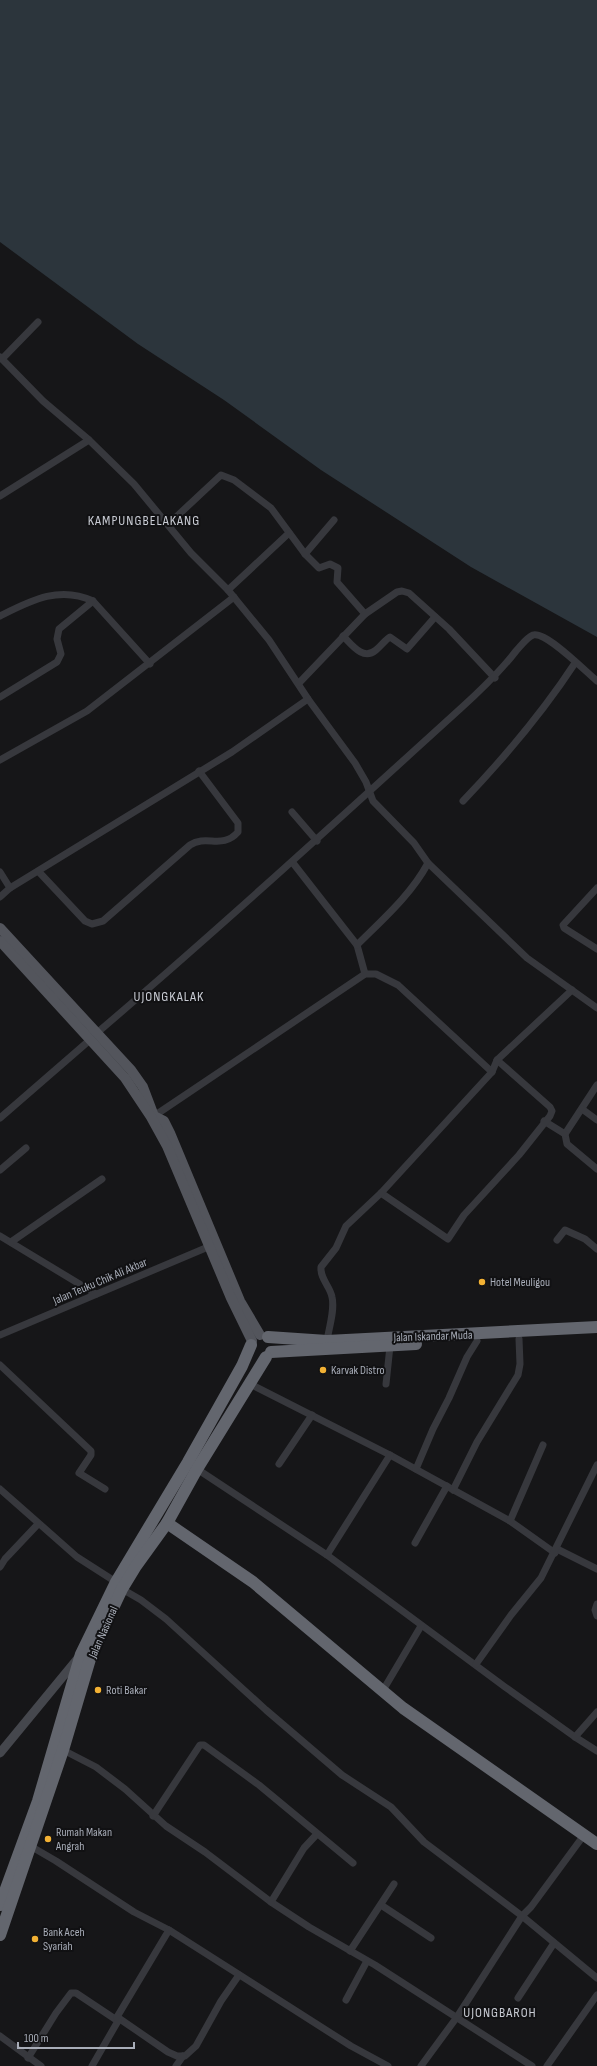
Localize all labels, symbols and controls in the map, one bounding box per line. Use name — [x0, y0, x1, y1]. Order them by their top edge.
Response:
district label: KAMPUNGBELAKANG — [88, 512, 200, 529]
district label: UJONGKALAK — [134, 988, 204, 1005]
street label: Jalan Teuku Chik Ali Akbar — [50, 1255, 150, 1308]
place label: Hotel Meuligou — [490, 1275, 550, 1290]
marker: Hotel Meuligou — [477, 1277, 487, 1287]
street label: Jalan Iskandar Muda — [392, 1328, 473, 1345]
place label: Karvak Distro — [331, 1363, 384, 1378]
marker: Karvak Distro — [318, 1365, 328, 1375]
street label: Jalan Nasional — [85, 1604, 122, 1661]
place label: Roti Bakar — [106, 1683, 147, 1698]
marker: Roti Bakar — [93, 1685, 103, 1695]
place label: Rumah Makan Angrah — [55, 1825, 112, 1854]
marker: Rumah Makan Angrah — [43, 1834, 53, 1844]
place label: Bank Aceh Syariah — [43, 1925, 85, 1954]
marker: Bank Aceh Syariah — [30, 1934, 40, 1944]
district label: UJONGBAROH — [463, 2004, 537, 2021]
scale bar — [18, 2024, 134, 2050]
text: 100 m — [24, 2031, 49, 2046]

